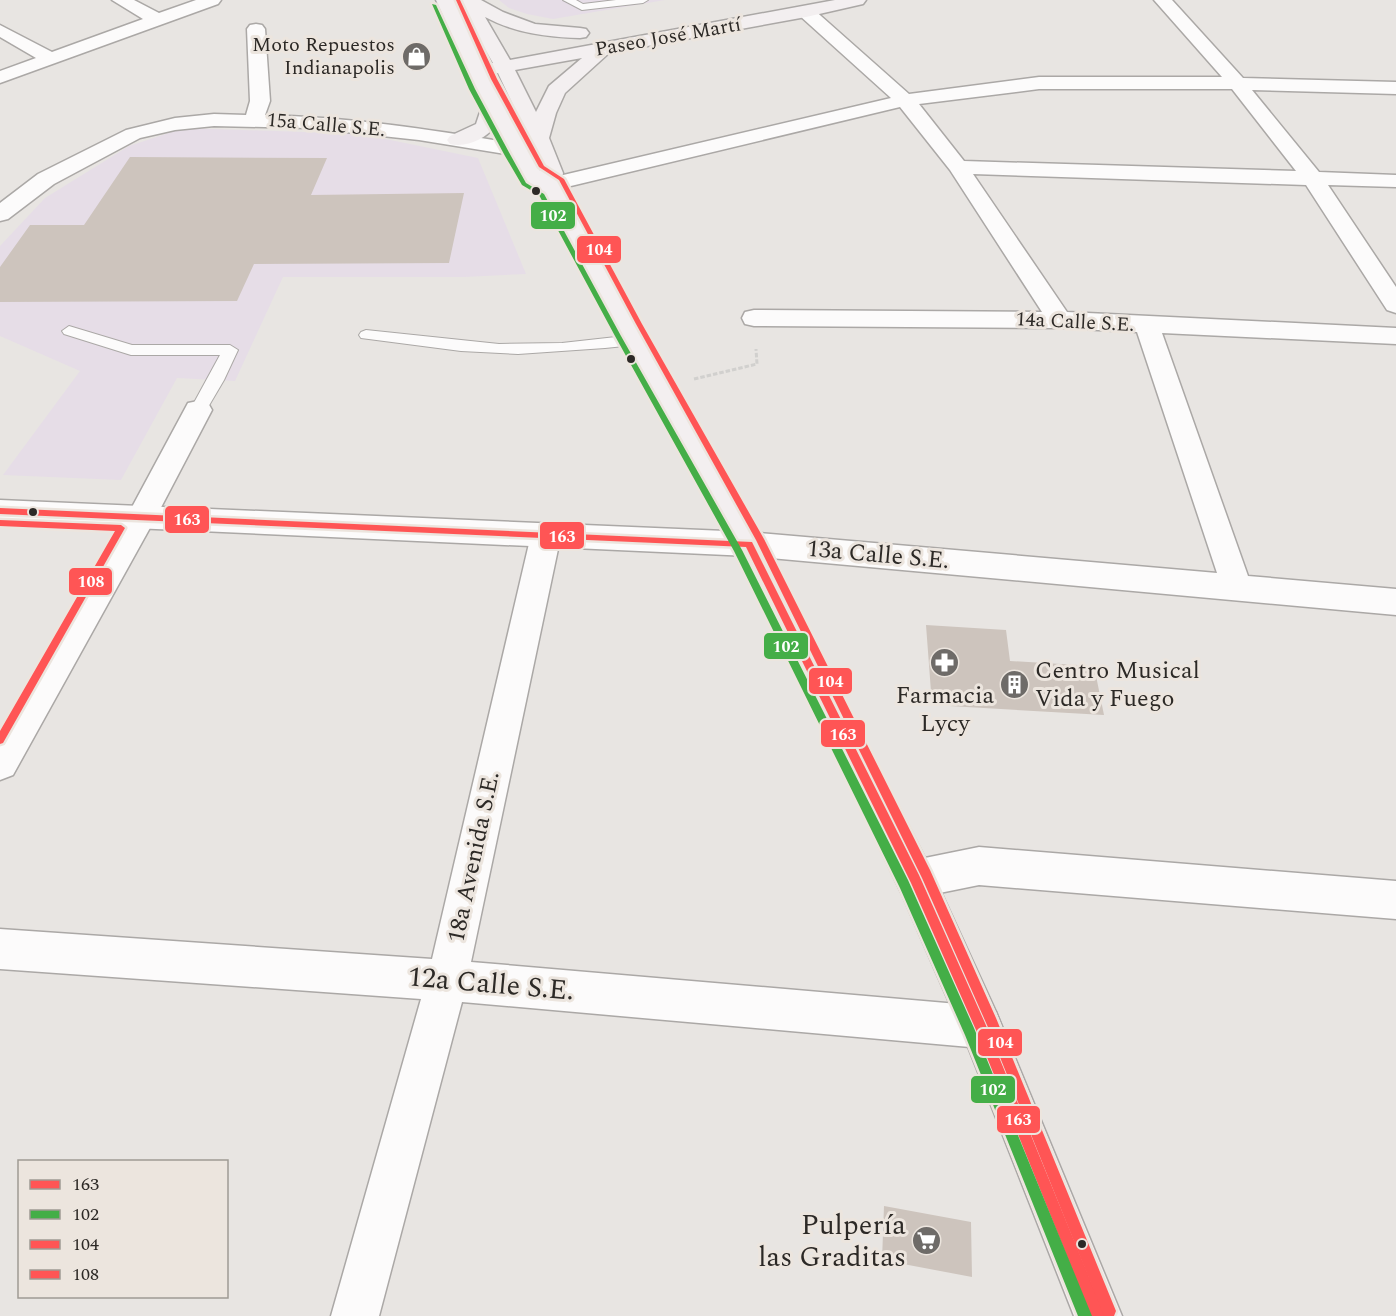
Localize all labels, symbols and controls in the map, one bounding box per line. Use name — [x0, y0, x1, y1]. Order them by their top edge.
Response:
street label: Paseo José Martí — [593, 9, 744, 65]
place label: Moto Repuestos Indianapolis — [252, 30, 395, 83]
shop icon: Moto Repuestos Indianapolis — [400, 40, 432, 72]
street label: 15a Calle S.E. — [265, 105, 387, 145]
unlabelled marker — [530, 185, 542, 197]
line badge: 102 — [530, 201, 576, 230]
text: 102 — [540, 204, 566, 228]
line badge: 104 — [576, 235, 622, 264]
text: 104 — [586, 238, 612, 262]
street label: 14a Calle S.E. — [1015, 304, 1135, 340]
unlabelled marker — [625, 353, 637, 365]
line badge: 163 — [164, 505, 210, 534]
unlabelled marker — [27, 506, 39, 518]
text: 163 — [174, 508, 200, 532]
line badge: 163 — [539, 521, 585, 550]
text: 163 — [549, 525, 575, 549]
street label: 13a Calle S.E. — [805, 531, 951, 579]
line badge: 108 — [68, 567, 113, 596]
text: 108 — [78, 570, 104, 594]
line badge: 102 — [763, 632, 809, 660]
text: 102 — [773, 635, 799, 659]
pharmacy icon: Farmacia Lycy — [929, 647, 961, 679]
place label: Centro Musical Vida y Fuego — [1035, 653, 1200, 717]
line badge: 104 — [808, 667, 853, 695]
building icon: Centro Musical Vida y Fuego — [998, 669, 1030, 701]
text: 104 — [817, 670, 843, 694]
place label: Farmacia Lycy — [896, 678, 995, 742]
line badge: 163 — [820, 719, 866, 748]
text: 163 — [830, 723, 856, 747]
street label: 18a Avenida S.E. — [438, 768, 510, 946]
street label: 12a Calle S.E. — [406, 955, 576, 1013]
line badge: 104 — [977, 1028, 1023, 1057]
text: 104 — [987, 1031, 1013, 1055]
line badge: 102 — [970, 1075, 1016, 1104]
text: 102 — [980, 1078, 1006, 1102]
line badge: 163 — [996, 1105, 1041, 1134]
text: 163 — [1005, 1108, 1031, 1132]
legend — [18, 1160, 228, 1298]
text: 163 — [72, 1171, 99, 1198]
text: 102 — [72, 1201, 99, 1228]
place label: Pulpería las Graditas — [758, 1204, 906, 1279]
supermarket icon: Pulpería las Graditas — [911, 1225, 943, 1257]
text: 104 — [72, 1231, 99, 1258]
unlabelled marker — [1076, 1238, 1088, 1250]
text: 108 — [72, 1261, 99, 1288]

